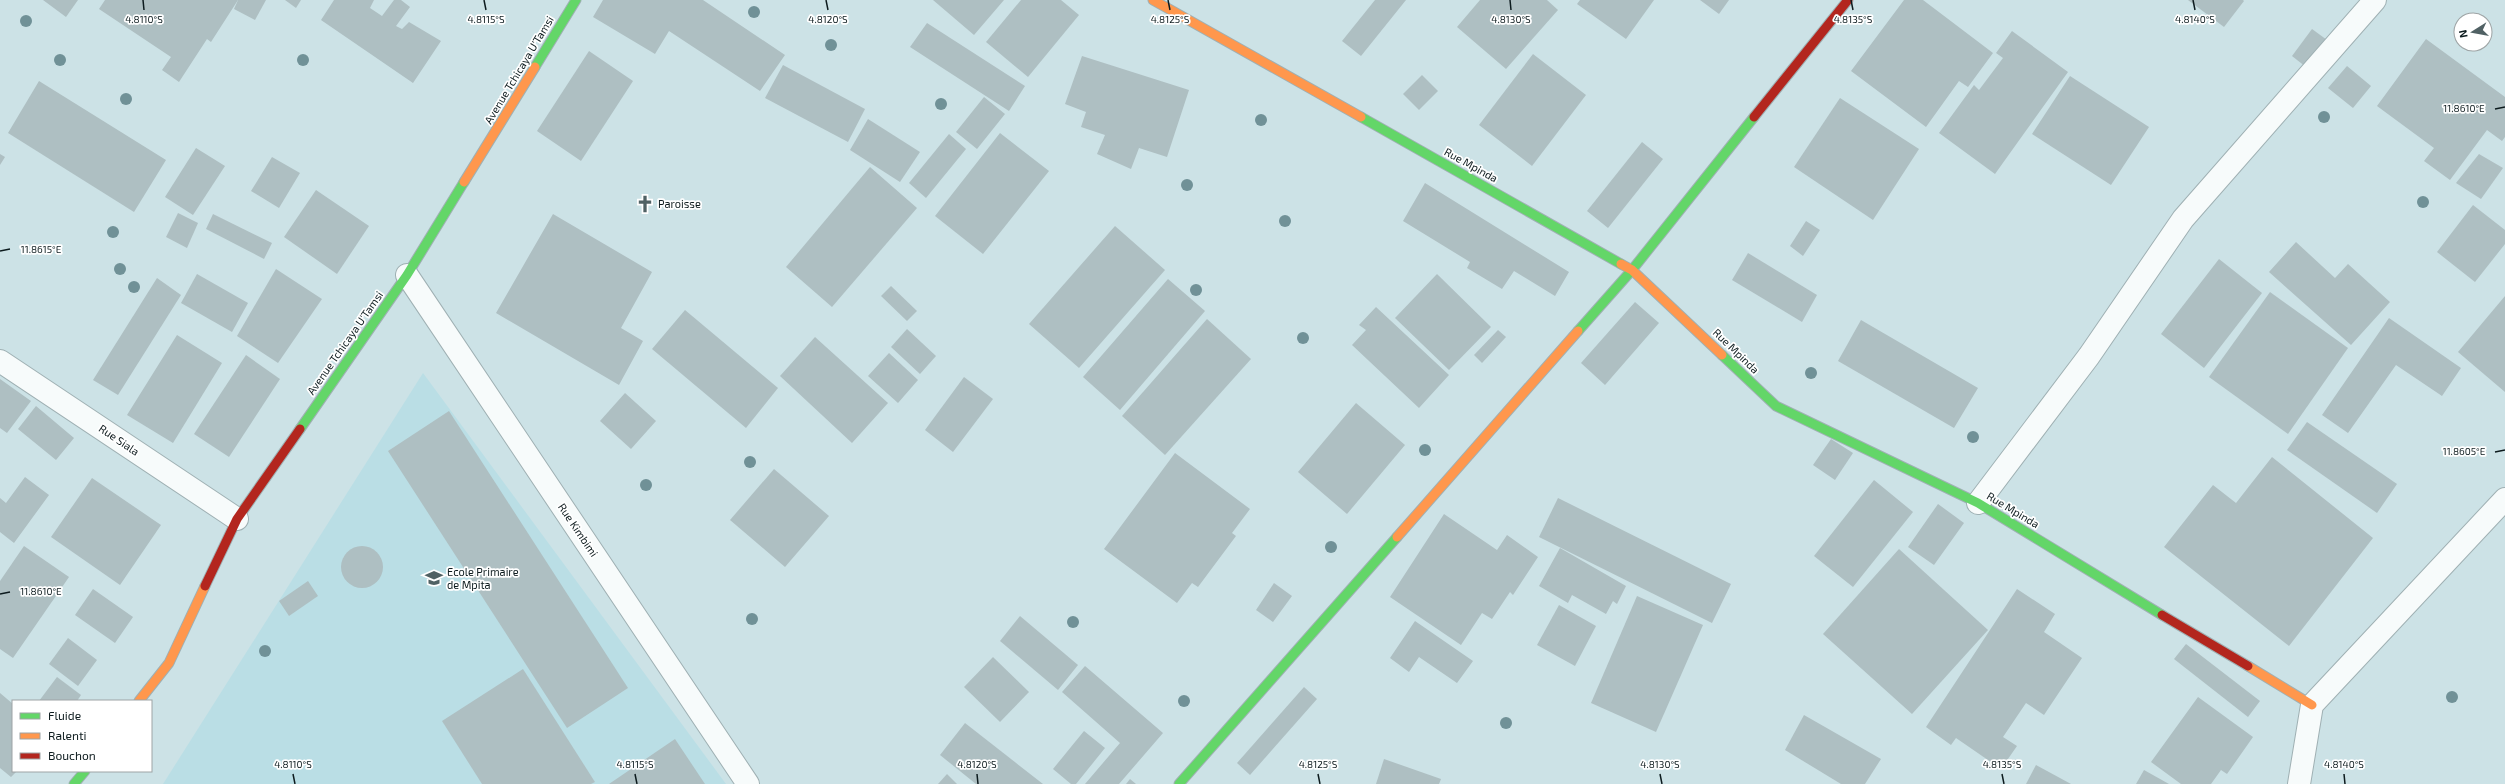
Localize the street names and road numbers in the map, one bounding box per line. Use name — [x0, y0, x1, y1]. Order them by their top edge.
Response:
street label: Avenue Tchicaya U'Tamsi — [481, 14, 556, 126]
street label: Rue Mpinda — [1442, 145, 1500, 185]
street label: Avenue Tchicaya U'Tamsi — [304, 288, 385, 397]
street label: Rue Mpinda — [1711, 325, 1762, 376]
street label: Rue Siala — [97, 421, 142, 458]
street label: Rue Mpinda — [1985, 489, 2042, 530]
street label: Rue Kimbimi — [556, 501, 601, 559]

